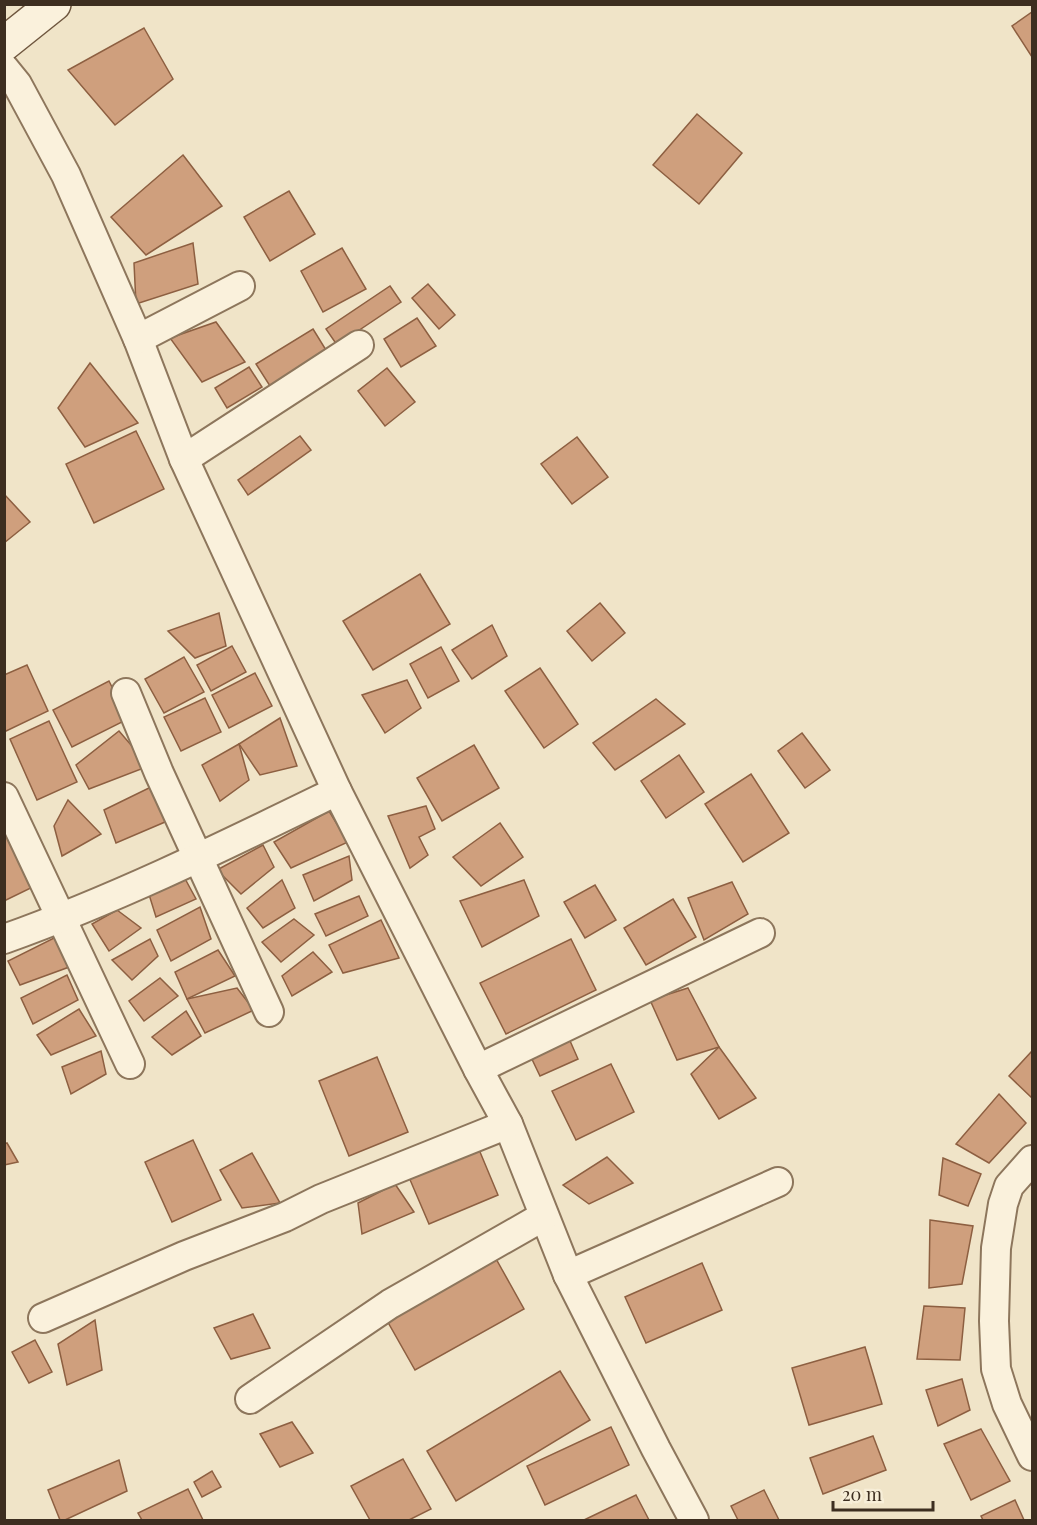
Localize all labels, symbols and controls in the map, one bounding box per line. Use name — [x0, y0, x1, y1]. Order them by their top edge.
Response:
scale bar — [833, 1474, 934, 1512]
text: 20 m — [842, 1482, 882, 1506]

